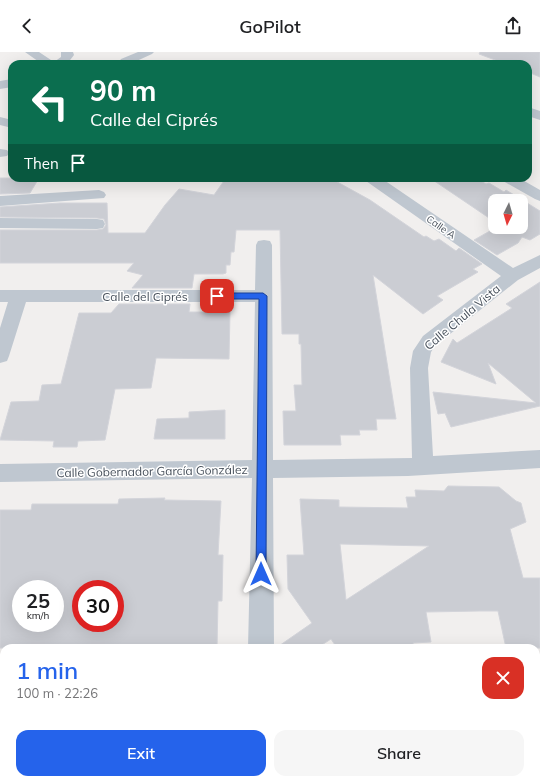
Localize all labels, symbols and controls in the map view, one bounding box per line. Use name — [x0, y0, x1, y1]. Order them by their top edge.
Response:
icon: back — [16, 15, 38, 37]
text: GoPilot — [239, 15, 301, 38]
icon: share — [502, 15, 524, 37]
text: 90 m — [90, 73, 156, 108]
icon: left — [24, 76, 76, 128]
text: Calle del Ciprés — [90, 108, 218, 131]
icon: arrive — [67, 152, 89, 174]
text: Then — [24, 154, 59, 173]
north arrow — [488, 194, 528, 234]
map controls — [488, 194, 528, 234]
street label: Calle A — [424, 212, 459, 242]
pin — [200, 279, 234, 313]
street label: Calle Chula Vista — [421, 281, 503, 353]
icon: arrive — [206, 285, 228, 307]
street label: Calle del Ciprés — [102, 289, 188, 304]
street label: Calle Gobernador García González — [56, 462, 248, 480]
position arrow — [240, 553, 282, 595]
speed limit sign: 30 — [72, 580, 124, 632]
text: 25 — [26, 588, 50, 613]
text: km/h — [27, 609, 49, 622]
text: 1 min — [16, 655, 78, 685]
button: close — [482, 657, 524, 699]
text: 100 m · 22:26 — [16, 685, 98, 701]
button: Exit — [16, 730, 266, 776]
button: Share — [274, 730, 524, 776]

